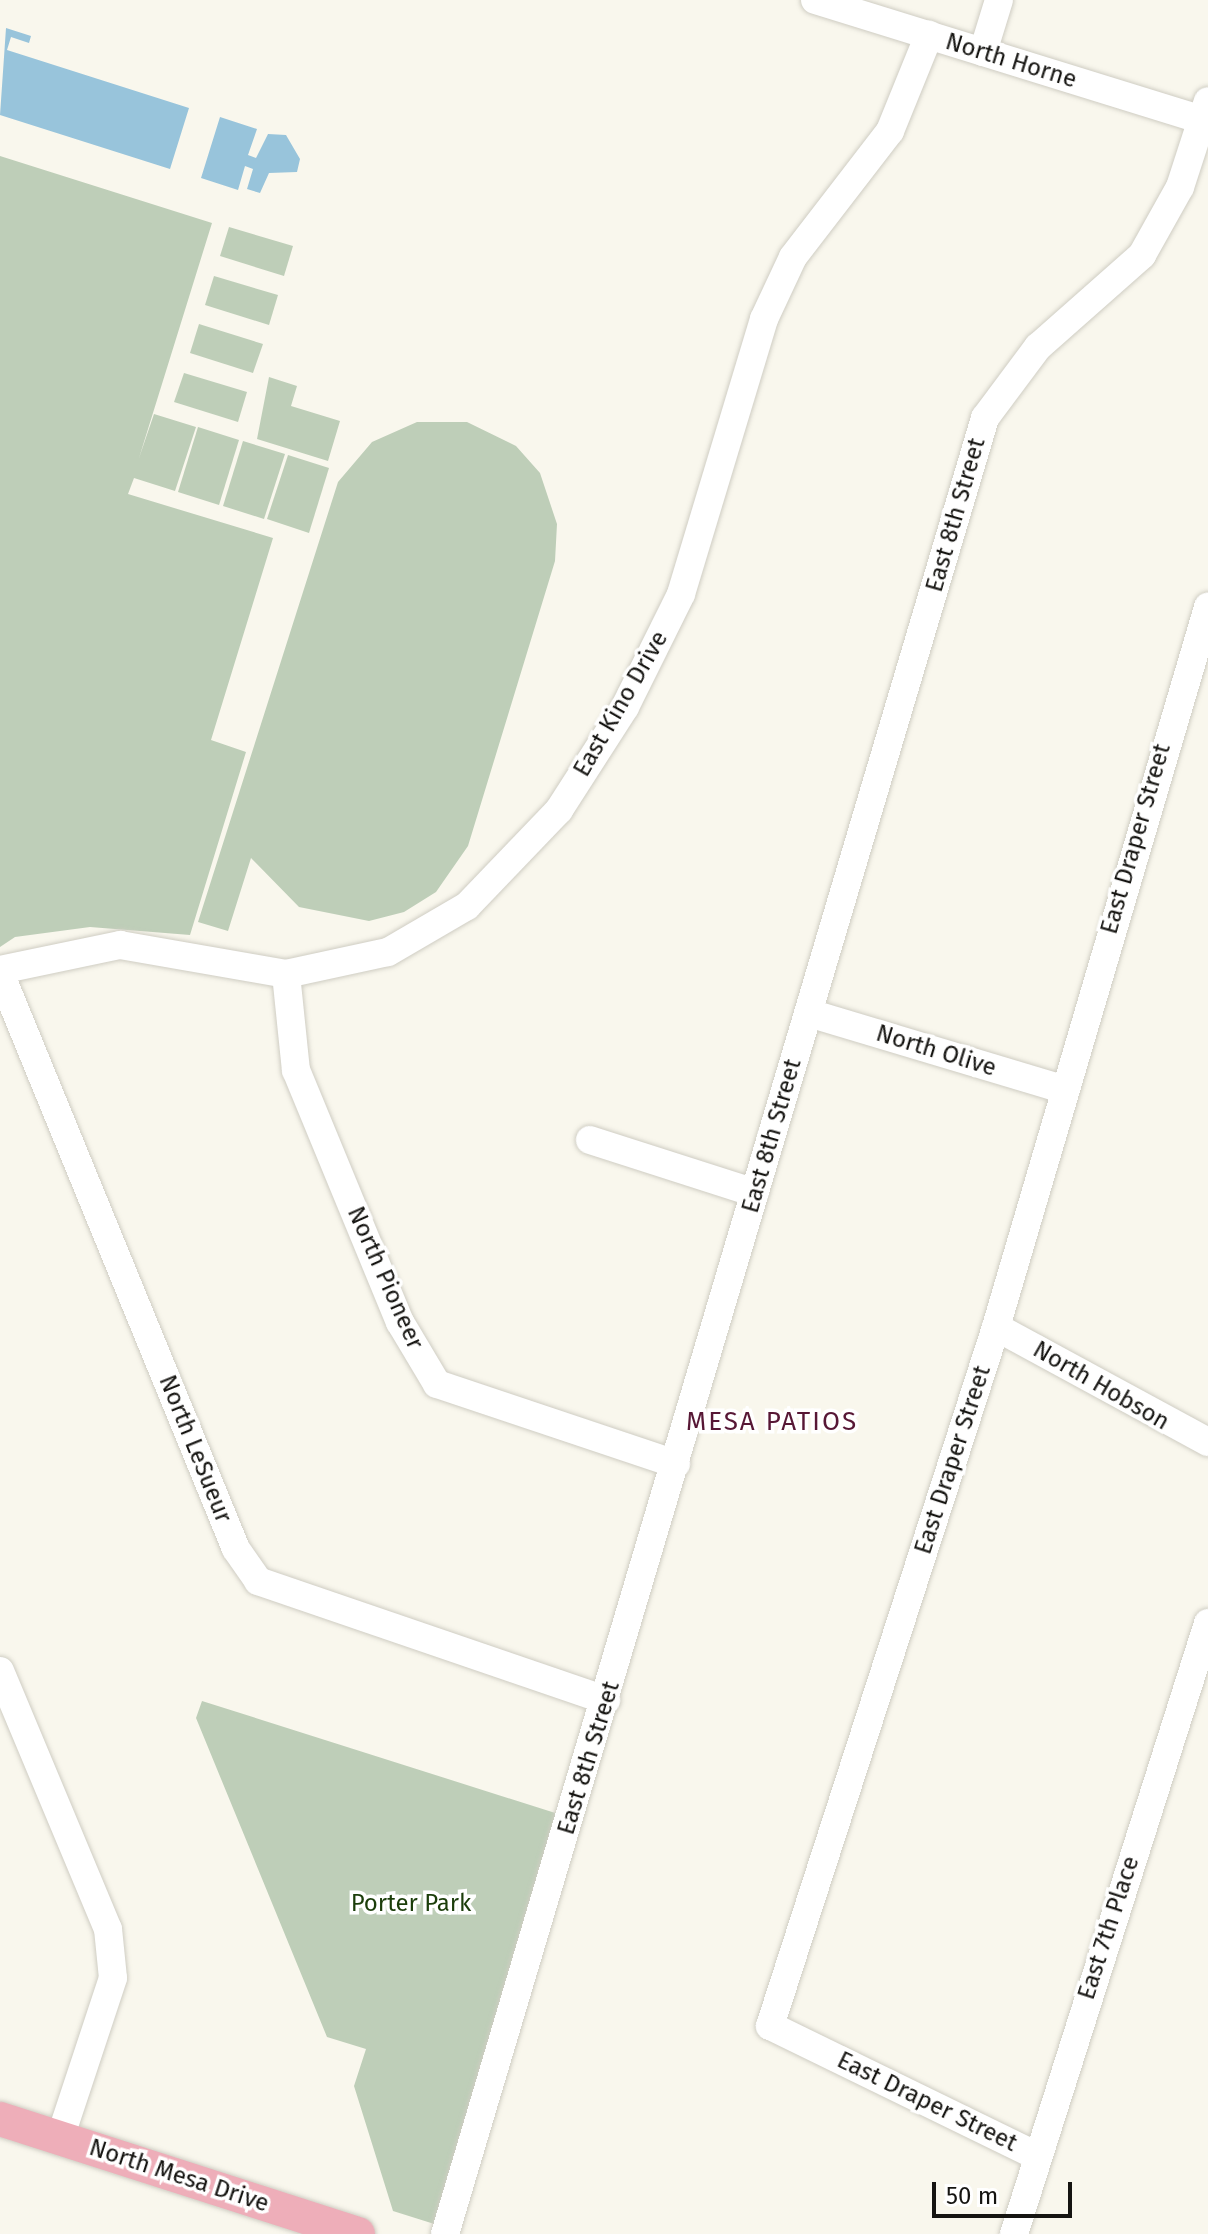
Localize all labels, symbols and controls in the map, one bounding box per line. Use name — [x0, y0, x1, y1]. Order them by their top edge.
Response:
street label: North Horne — [942, 27, 1080, 95]
street label: East 8th Street — [920, 435, 992, 595]
street label: East Kino Drive — [568, 626, 674, 782]
street label: East Draper Street — [1095, 741, 1177, 937]
street label: North Olive — [873, 1019, 999, 1083]
street label: East 8th Street — [736, 1056, 808, 1216]
street label: North Pioneer — [341, 1202, 429, 1354]
street label: North Hobson — [1028, 1335, 1174, 1437]
street label: East Draper Street — [909, 1362, 997, 1558]
street label: North LeSueur — [152, 1371, 238, 1527]
district label: MESA PATIOS — [686, 1406, 858, 1438]
street label: East 8th Street — [552, 1678, 626, 1838]
street label: East 7th Place — [1072, 1853, 1146, 2003]
park label: Porter Park — [351, 1890, 471, 1918]
street label: East Draper Street — [832, 2046, 1022, 2158]
street label: North Mesa Drive — [86, 2133, 272, 2219]
scale bar — [936, 2166, 1076, 2216]
text: 50 m — [946, 2182, 998, 2210]

